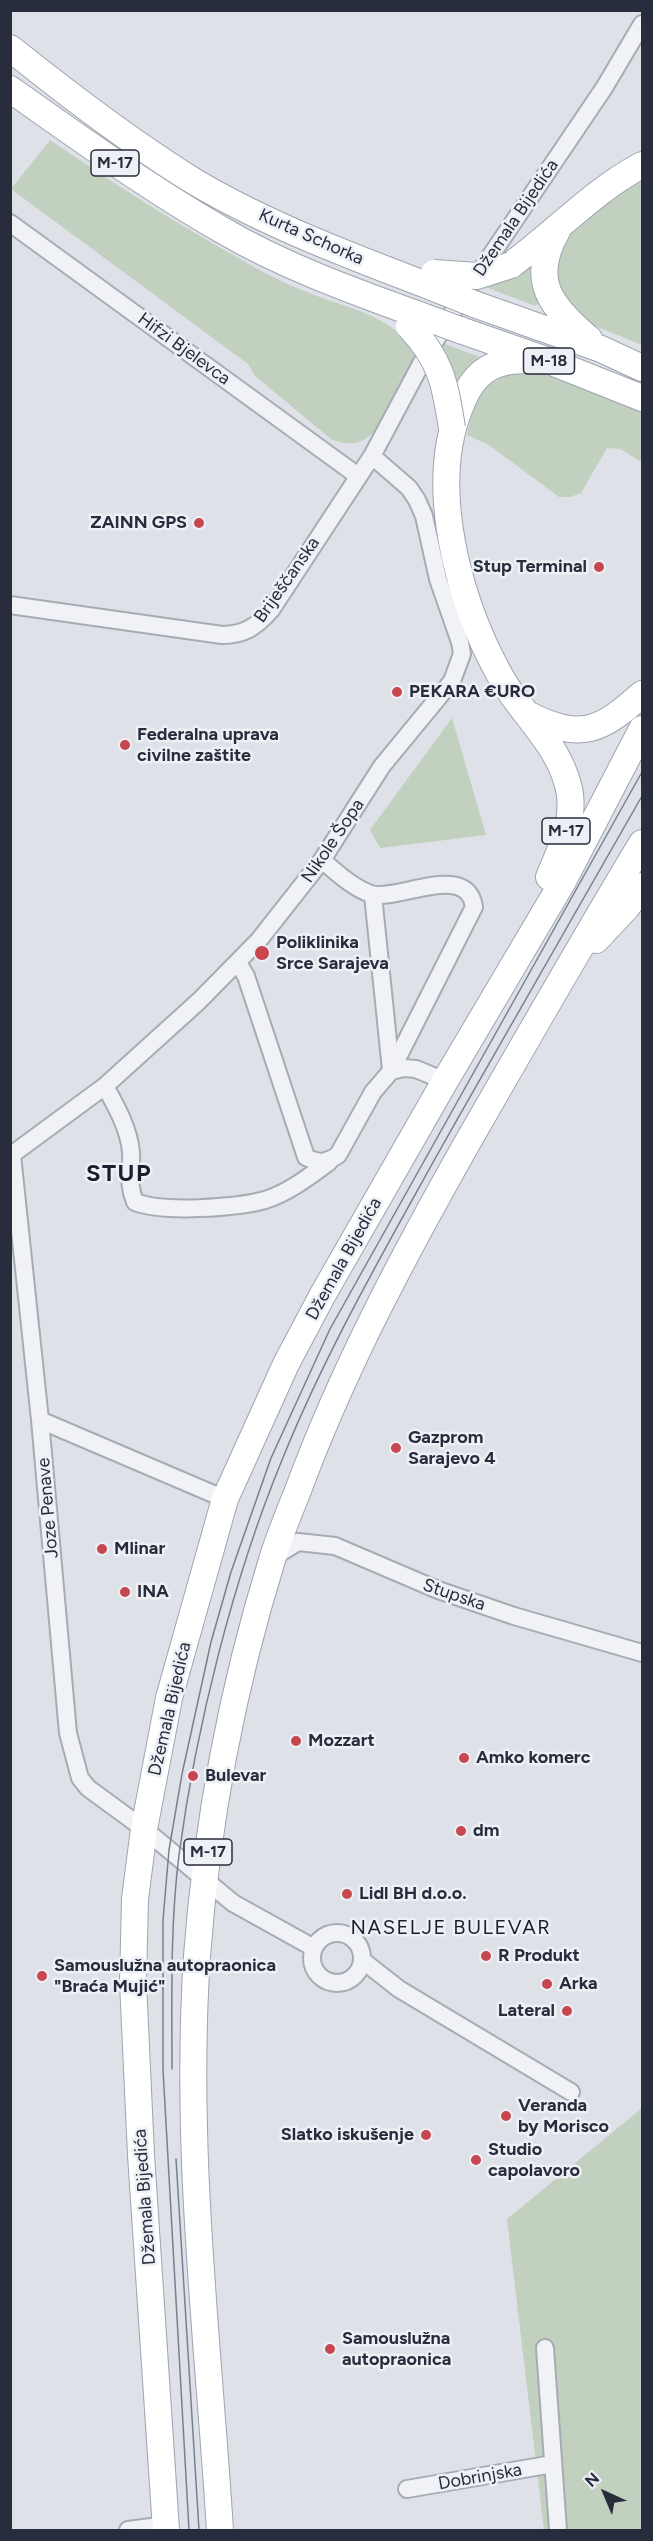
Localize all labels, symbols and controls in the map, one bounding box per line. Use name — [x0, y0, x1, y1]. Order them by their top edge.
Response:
road number: M-17 — [91, 150, 139, 176]
street label: Džemala Bijedića — [469, 155, 563, 281]
street label: Kurta Schorka — [255, 204, 367, 270]
street label: Hifzi Bjelevca — [134, 308, 234, 390]
road number: M-18 — [524, 348, 574, 374]
place label: ZAINN GPS — [90, 512, 187, 534]
marker: ZAINN GPS — [192, 516, 206, 530]
street label: Briješčanska — [250, 533, 324, 627]
place label: Stup Terminal — [473, 556, 587, 578]
marker: Stup Terminal — [592, 560, 606, 574]
place label: PEKARA €URO — [409, 681, 535, 703]
marker: PEKARA €URO — [390, 685, 404, 699]
place label: Federalna uprava civilne zaštite — [137, 724, 279, 766]
marker: Federalna uprava civilne zaštite — [118, 738, 132, 752]
street label: Nikole Šopa — [297, 795, 369, 887]
road number: M-17 — [542, 818, 590, 844]
place label: Poliklinika Srce Sarajeva — [276, 932, 389, 974]
marker: Poliklinika Srce Sarajeva — [253, 944, 271, 962]
district label: STUP — [86, 1160, 152, 1188]
street label: Džemala Bijedića — [301, 1194, 387, 1324]
place label: Gazprom Sarajevo 4 — [408, 1427, 496, 1470]
marker: Gazprom Sarajevo 4 — [389, 1441, 403, 1455]
street label: Joze Penave — [33, 1457, 63, 1559]
place label: Mlinar — [114, 1538, 165, 1560]
marker: Mlinar — [95, 1542, 109, 1556]
street label: Stupska — [420, 1574, 488, 1616]
place label: INA — [137, 1581, 169, 1603]
marker: INA — [118, 1585, 132, 1599]
street label: Džemala Bijedića — [144, 1640, 196, 1778]
place label: Mozzart — [308, 1730, 375, 1752]
marker: Mozzart — [289, 1734, 303, 1748]
place label: Amko komerc — [476, 1747, 590, 1769]
marker: Amko komerc — [457, 1751, 471, 1765]
place label: Bulevar — [205, 1765, 266, 1787]
marker: Bulevar — [186, 1769, 200, 1783]
place label: dm — [473, 1820, 499, 1842]
marker: dm — [454, 1824, 468, 1838]
road number: M-17 — [184, 1839, 232, 1865]
place label: Lidl BH d.o.o. — [359, 1883, 467, 1905]
marker: Lidl BH d.o.o. — [340, 1887, 354, 1901]
district label: NASELJE BULEVAR — [351, 1916, 551, 1940]
place label: R Produkt — [498, 1945, 580, 1967]
marker: R Produkt — [479, 1949, 493, 1963]
place label: Samouslužna autopraonica "Braća Mujić" — [54, 1955, 276, 1998]
marker: Samouslužna autopraonica "Braća Mujić" — [35, 1969, 49, 1983]
place label: Arka — [559, 1973, 597, 1995]
marker: Arka — [540, 1977, 554, 1991]
place label: Lateral — [498, 2000, 555, 2022]
marker: Lateral — [560, 2004, 574, 2018]
place label: Veranda by Morisco — [518, 2095, 609, 2138]
marker: Veranda by Morisco — [499, 2109, 513, 2123]
place label: Slatko iskušenje — [281, 2124, 414, 2146]
street label: Džemala Bijedića — [129, 2128, 161, 2266]
marker: Slatko iskušenje — [419, 2128, 433, 2142]
place label: Studio capolavoro — [488, 2139, 580, 2182]
marker: Studio capolavoro — [469, 2153, 483, 2167]
place label: Samouslužna autopraonica — [342, 2328, 451, 2370]
marker: Samouslužna autopraonica — [323, 2342, 337, 2356]
street label: Dobrinjska — [436, 2459, 524, 2495]
north arrow — [575, 2463, 635, 2523]
text: N — [581, 2469, 603, 2491]

